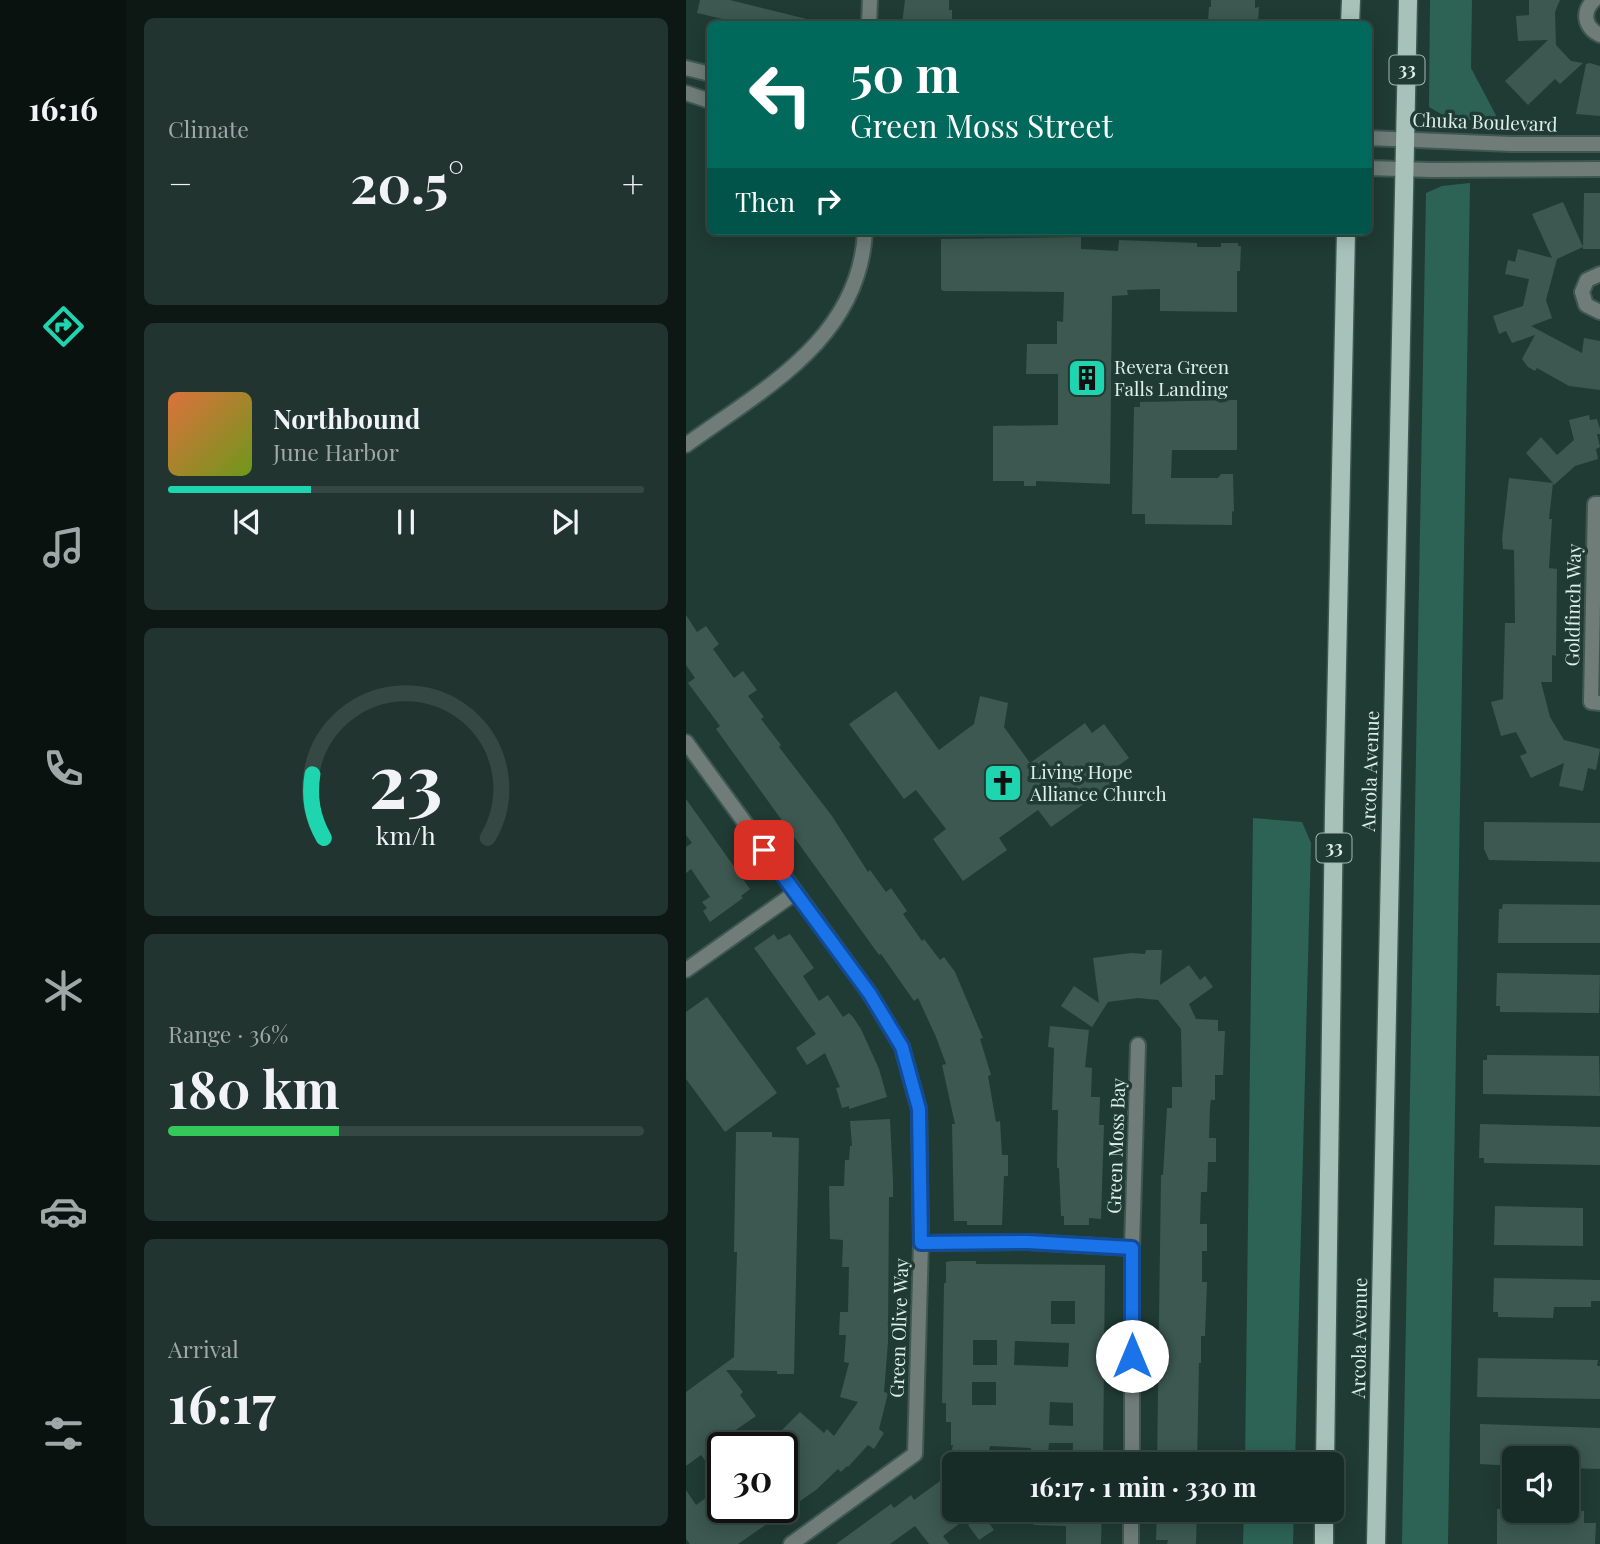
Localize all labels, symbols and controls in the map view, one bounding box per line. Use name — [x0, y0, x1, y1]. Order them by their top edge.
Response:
text: 50 m — [850, 40, 960, 105]
icon: left — [735, 49, 826, 140]
road number: 33 — [1390, 56, 1424, 84]
text: 16:16 — [28, 86, 98, 129]
text: Green Moss Street — [850, 103, 1113, 146]
street label: Chuka Boulevard — [1412, 105, 1558, 137]
text: Climate — [168, 113, 249, 144]
text: 20.5° — [350, 148, 464, 217]
text: − — [168, 157, 193, 208]
text: + — [622, 157, 644, 208]
icon: right — [809, 182, 847, 220]
text: Then — [735, 184, 795, 219]
icon: directions — [39, 302, 88, 351]
place label: Revera Green Falls Landing — [1114, 353, 1230, 401]
building icon: Revera Green Falls Landing — [1066, 357, 1108, 399]
text: Northbound — [273, 401, 420, 436]
text: June Harbor — [273, 436, 399, 467]
icon: previous — [228, 503, 266, 541]
icon: pause — [387, 503, 425, 541]
icon: next — [546, 503, 584, 541]
icon: music — [39, 523, 88, 572]
street label: Goldfinch Way — [1558, 543, 1586, 667]
street label: Arcola Avenue — [1354, 710, 1384, 833]
text: 23 — [369, 729, 443, 826]
icon: phone — [39, 744, 88, 793]
place label: Living Hope Alliance Church — [1029, 758, 1167, 806]
church icon: Living Hope Alliance Church — [982, 762, 1024, 804]
text: km/h — [376, 818, 436, 851]
pin — [734, 820, 794, 880]
icon: arrive — [745, 831, 783, 869]
road number: 33 — [1316, 834, 1352, 862]
icon: climate — [39, 966, 88, 1015]
text: Range · 36% — [168, 1018, 288, 1049]
text: 180 km — [168, 1053, 340, 1122]
street label: Green Moss Bay — [1100, 1077, 1130, 1214]
icon: car — [39, 1187, 88, 1236]
street label: Green Olive Way — [883, 1257, 913, 1398]
street label: Arcola Avenue — [1344, 1277, 1372, 1400]
position arrow — [1095, 1319, 1169, 1393]
text: Arrival — [168, 1333, 239, 1364]
text: 16:17 — [168, 1368, 276, 1437]
icon: filters — [39, 1409, 88, 1458]
speed limit sign: 30 — [707, 1432, 798, 1523]
map controls — [1502, 1446, 1579, 1523]
button: sound — [1502, 1446, 1579, 1523]
text: 16:17 · 1 min · 330 m — [1029, 1469, 1257, 1504]

